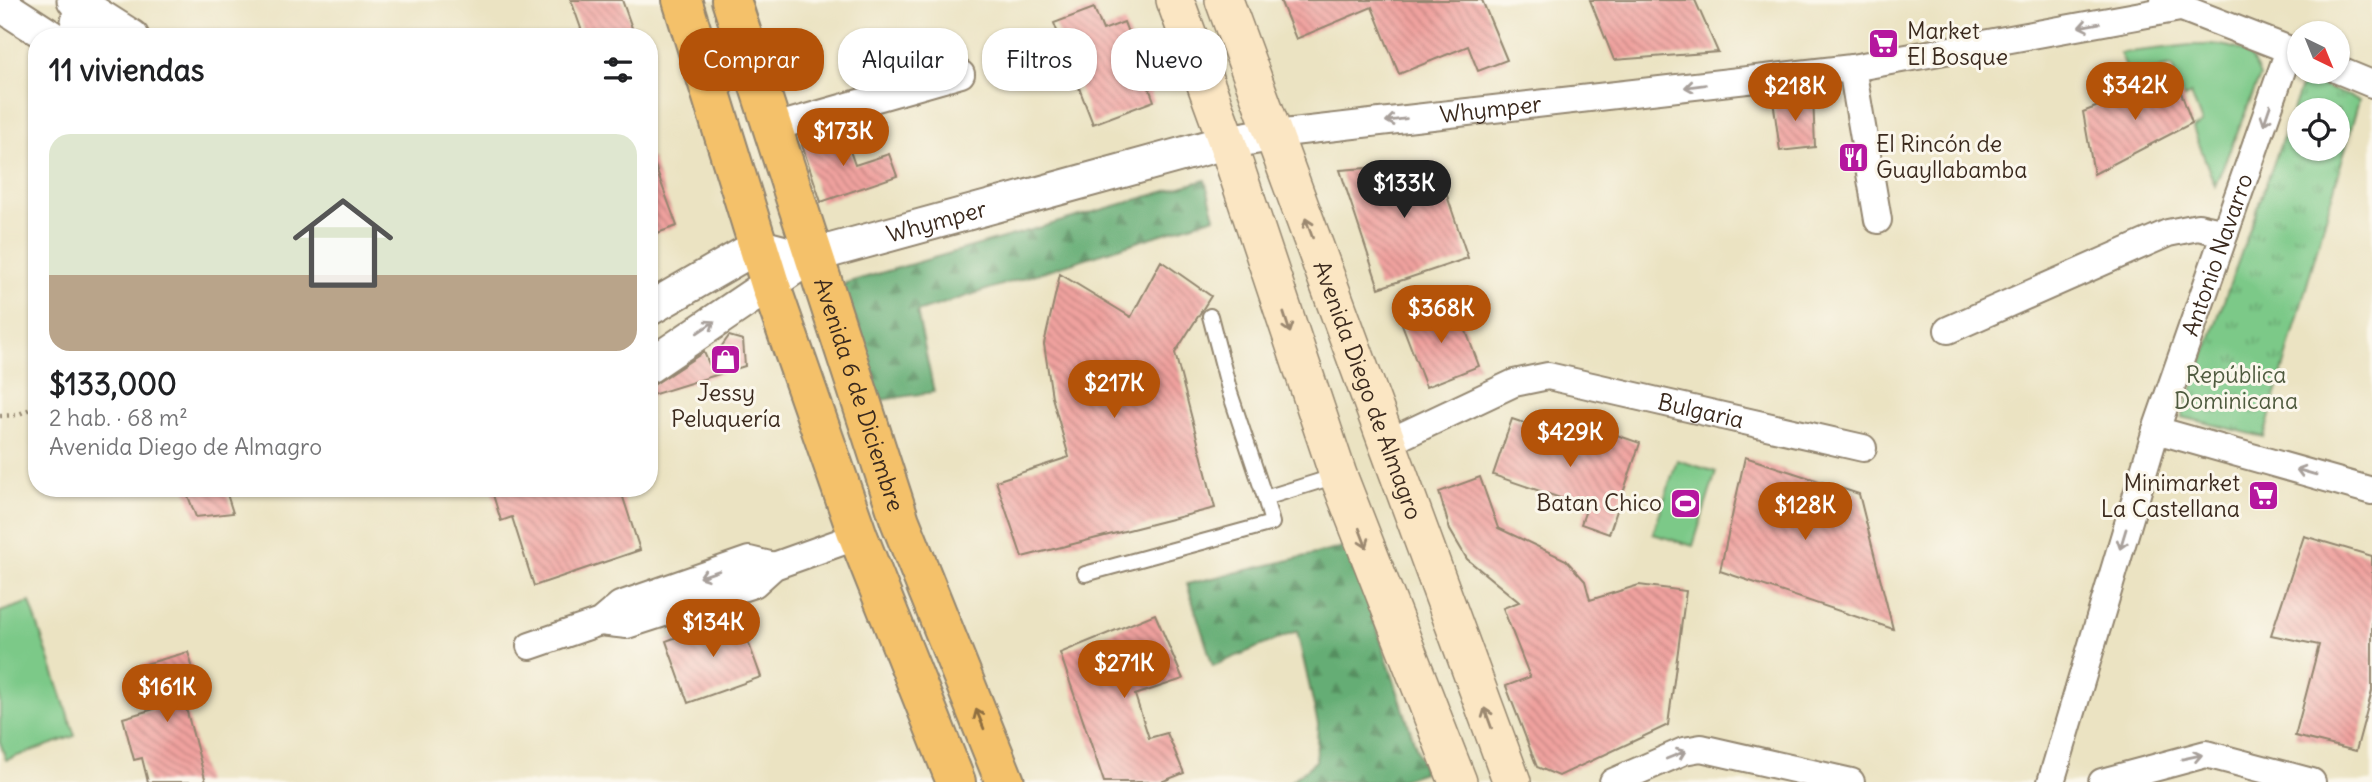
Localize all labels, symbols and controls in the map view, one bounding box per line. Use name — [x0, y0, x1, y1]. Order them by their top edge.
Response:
place label: Market El Bosque — [1907, 16, 2008, 71]
one-way arrow — [2078, 18, 2101, 32]
north arrow — [2287, 21, 2350, 84]
map controls — [2287, 21, 2350, 161]
supermarket icon: Market El Bosque — [1867, 27, 1901, 61]
chip: Comprar — [679, 28, 824, 91]
chip: Alquilar — [838, 28, 968, 91]
chip: Filtros — [982, 28, 1097, 91]
chip: Nuevo — [1111, 28, 1227, 91]
text: 11 viviendas — [49, 51, 204, 89]
icon: filters — [599, 51, 637, 89]
pin: $342K — [2086, 62, 2184, 122]
pin: $218K — [1746, 64, 1844, 123]
text: $342K — [2102, 70, 2168, 99]
text: $218K — [1764, 71, 1826, 100]
one-way arrow — [1684, 79, 1707, 92]
street label: Whymper — [1438, 89, 1544, 129]
button: locate — [2287, 98, 2350, 161]
one-way arrow — [2260, 103, 2272, 125]
pin: $173K — [794, 108, 892, 168]
one-way arrow — [1385, 114, 1407, 127]
text: $173K — [813, 116, 873, 145]
place label: El Rincón de Guayllabamba — [1876, 129, 2027, 184]
restaurant icon: El Rincón de Guayllabamba — [1836, 140, 1870, 174]
pin: $133K — [1355, 160, 1453, 220]
text: $133K — [1373, 168, 1435, 197]
street label: Antonio Navarro — [2175, 170, 2259, 340]
icon: home — [280, 180, 406, 306]
street label: Whymper — [883, 193, 990, 249]
one-way arrow — [1302, 218, 1314, 240]
street label: Avenida Diego de Almagro — [1307, 257, 1429, 523]
street label: Avenida 6 de Diciembre — [808, 274, 911, 515]
pin: $368K — [1392, 286, 1490, 345]
text: $368K — [1408, 293, 1474, 322]
one-way arrow — [1282, 312, 1294, 334]
one-way arrow — [696, 320, 715, 334]
shop icon: Jessy Peluquería — [709, 342, 743, 376]
pin: $217K — [1065, 360, 1163, 420]
park label: República Dominicana — [2174, 360, 2298, 415]
text: $133,000 — [49, 365, 177, 403]
text: $217K — [1084, 368, 1144, 397]
place label: Jessy Peluquería — [671, 378, 781, 433]
street label: Bulgaria — [1655, 387, 1747, 434]
text: 2 hab. · 68 m² — [49, 403, 188, 432]
pin: $429K — [1521, 410, 1619, 469]
text: $429K — [1537, 417, 1603, 446]
text: Avenida Diego de Almagro — [49, 432, 322, 461]
one-way arrow — [2295, 465, 2317, 478]
place label: Minimarket La Castellana — [2101, 468, 2240, 523]
supermarket icon: Minimarket La Castellana — [2246, 479, 2280, 513]
pin: $128K — [1756, 482, 1854, 542]
sports icon: Batan Chico — [1668, 486, 1702, 520]
place label: Batan Chico — [1536, 488, 1662, 517]
text: $128K — [1774, 490, 1836, 519]
one-way arrow — [1357, 526, 1370, 548]
one-way arrow — [2116, 528, 2129, 550]
one-way arrow — [699, 569, 721, 581]
pin: $134K — [664, 600, 762, 659]
text: $134K — [682, 607, 744, 636]
pin: $271K — [1075, 640, 1173, 700]
text: $271K — [1094, 648, 1154, 677]
pin: $161K — [118, 664, 216, 724]
text: $161K — [138, 672, 196, 701]
one-way arrow — [1481, 707, 1493, 729]
one-way arrow — [972, 708, 985, 730]
one-way arrow — [1664, 748, 1686, 761]
one-way arrow — [2180, 749, 2203, 763]

